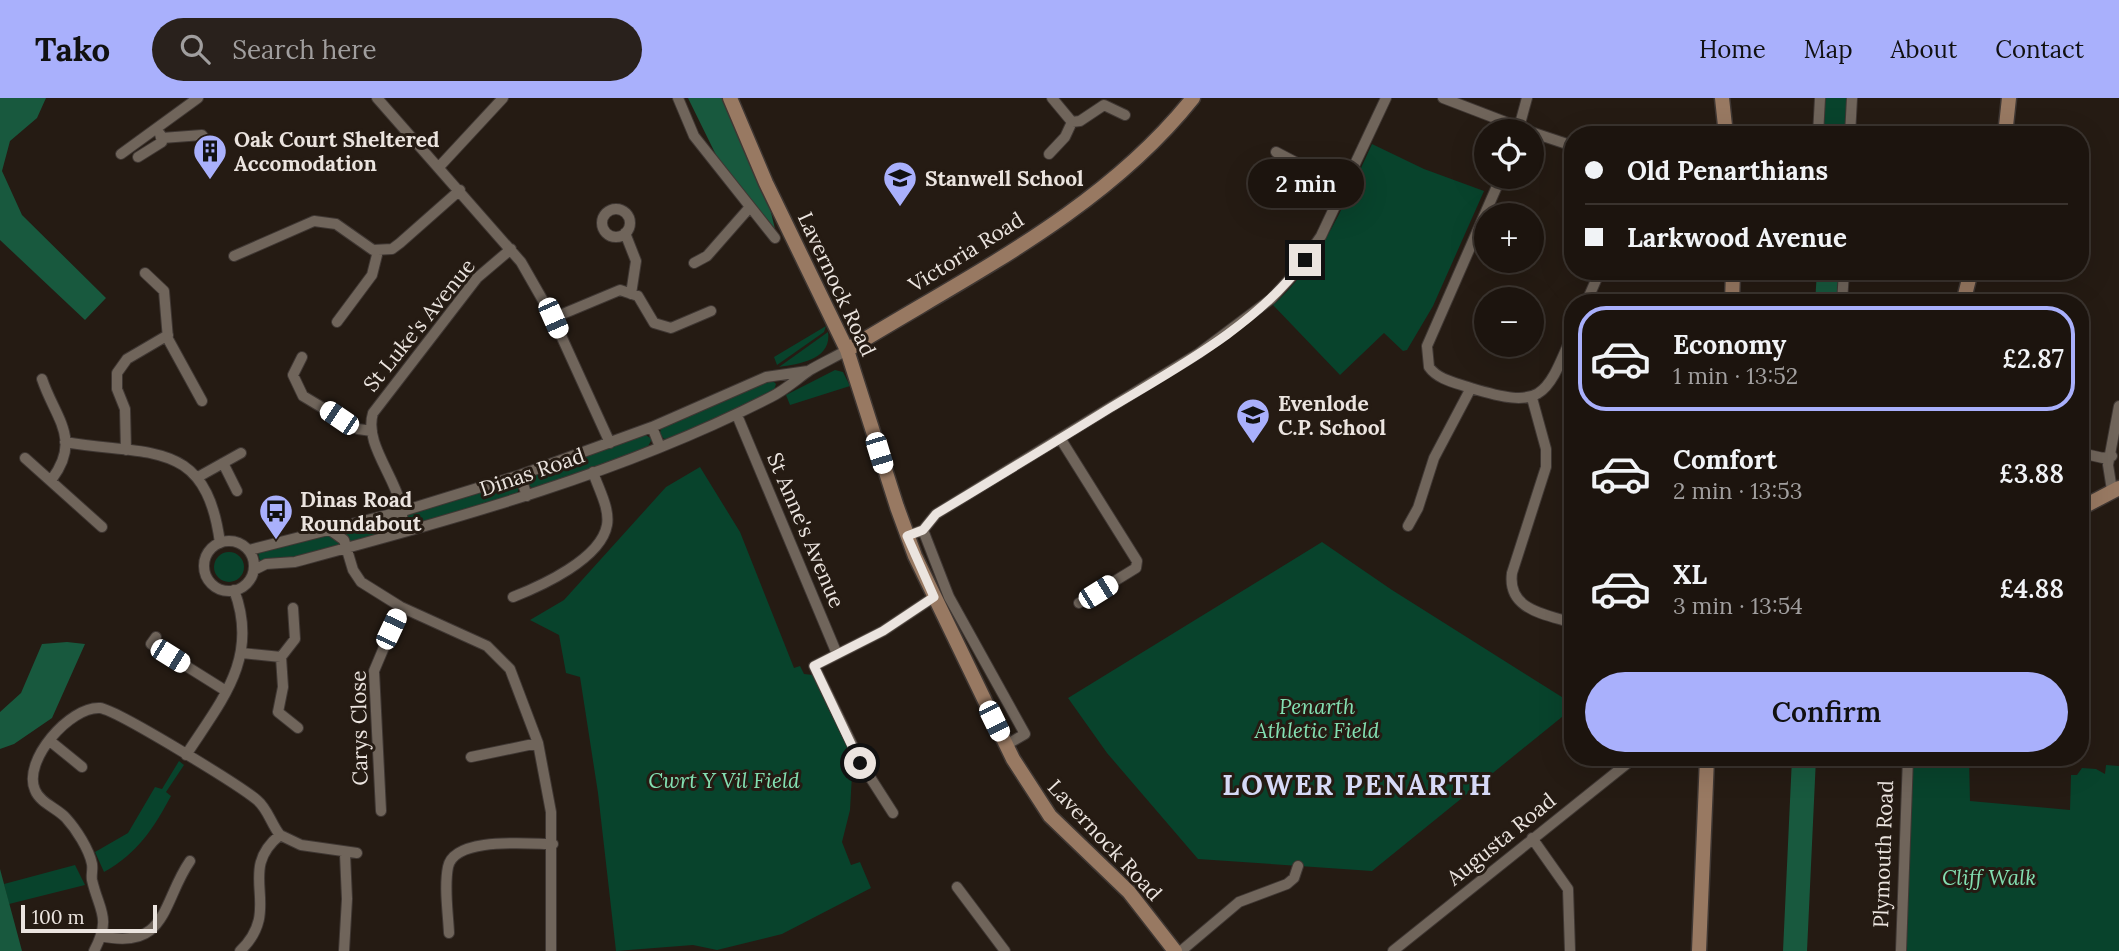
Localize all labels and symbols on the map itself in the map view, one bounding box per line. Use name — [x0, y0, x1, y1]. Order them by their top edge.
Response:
place label: Oak Court Sheltered Accomodation — [234, 126, 440, 177]
building icon: Oak Court Sheltered Accomodation — [191, 132, 229, 181]
callout: 2 min — [1247, 158, 1363, 208]
school or university icon: Stanwell School — [881, 159, 919, 208]
place label: Stanwell School — [925, 165, 1084, 192]
street label: Victoria Road — [903, 206, 1029, 299]
street label: Lavernock Road — [792, 208, 882, 360]
route end — [1289, 244, 1321, 276]
street label: St Luke's Avenue — [357, 253, 481, 397]
car — [535, 295, 572, 341]
place label: Evenlode C.P. School — [1278, 390, 1386, 441]
school or university icon: Evenlode C.P. School — [1234, 396, 1272, 445]
car — [316, 398, 363, 438]
car — [863, 430, 896, 476]
street label: Dinas Road — [476, 441, 588, 503]
street label: St Anne's Avenue — [761, 448, 851, 612]
place label: Dinas Road Roundabout — [300, 486, 422, 537]
bus stop icon: Dinas Road Roundabout — [257, 492, 295, 541]
car — [1075, 572, 1122, 612]
car — [373, 606, 410, 652]
car — [147, 636, 194, 676]
street label: Carys Close — [344, 670, 374, 786]
park label: Penarth Athletic Field — [1254, 693, 1380, 744]
car — [976, 698, 1013, 744]
route start — [844, 747, 876, 779]
park label: Cwrt Y Vil Field — [648, 767, 800, 794]
district label: LOWER PENARTH — [1222, 767, 1494, 803]
street label: Lavernock Road — [1042, 774, 1168, 906]
street label: Plymouth Road — [1867, 780, 1899, 928]
street label: Augusta Road — [1440, 787, 1561, 892]
park label: Cliff Walk — [1942, 864, 2036, 891]
scale bar — [21, 902, 158, 934]

